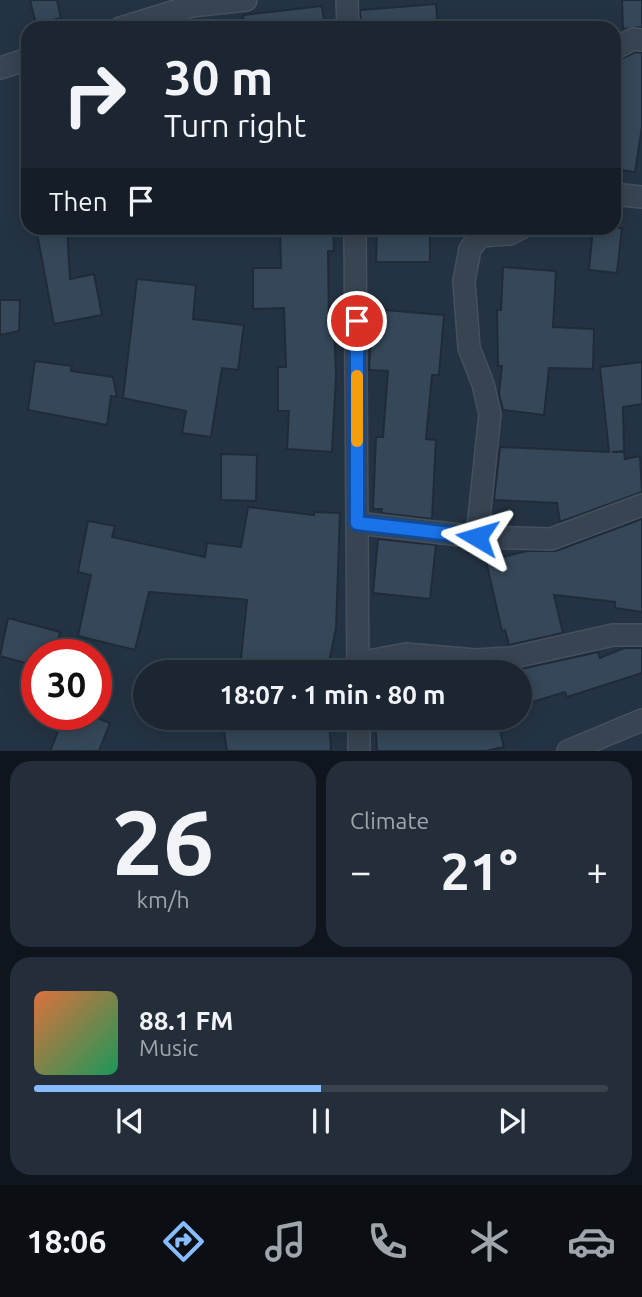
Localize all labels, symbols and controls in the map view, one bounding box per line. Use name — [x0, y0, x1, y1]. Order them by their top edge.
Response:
icon: right — [49, 49, 140, 140]
text: 30 m — [164, 49, 273, 104]
text: Turn right — [164, 107, 306, 143]
icon: arrive — [122, 182, 160, 220]
text: Then — [49, 187, 108, 216]
pin — [327, 291, 387, 351]
icon: arrive — [338, 302, 376, 340]
position arrow — [440, 500, 514, 574]
speed limit sign: 30 — [21, 639, 112, 730]
text: 18:07 · 1 min · 80 m — [219, 680, 446, 709]
text: 26 — [112, 790, 214, 892]
text: Climate — [350, 808, 429, 833]
text: 21° — [440, 842, 518, 900]
text: − — [350, 850, 371, 892]
text: + — [587, 850, 608, 892]
text: km/h — [136, 887, 190, 912]
text: 88.1 FM — [139, 1006, 233, 1035]
text: Music — [139, 1035, 198, 1060]
icon: previous — [111, 1102, 149, 1140]
icon: pause — [302, 1102, 340, 1140]
icon: next — [493, 1102, 531, 1140]
icon: directions — [159, 1217, 208, 1266]
icon: music — [261, 1217, 310, 1266]
icon: phone — [363, 1217, 412, 1266]
icon: climate — [465, 1217, 514, 1266]
icon: car — [567, 1217, 616, 1266]
text: 18:06 — [26, 1223, 106, 1259]

